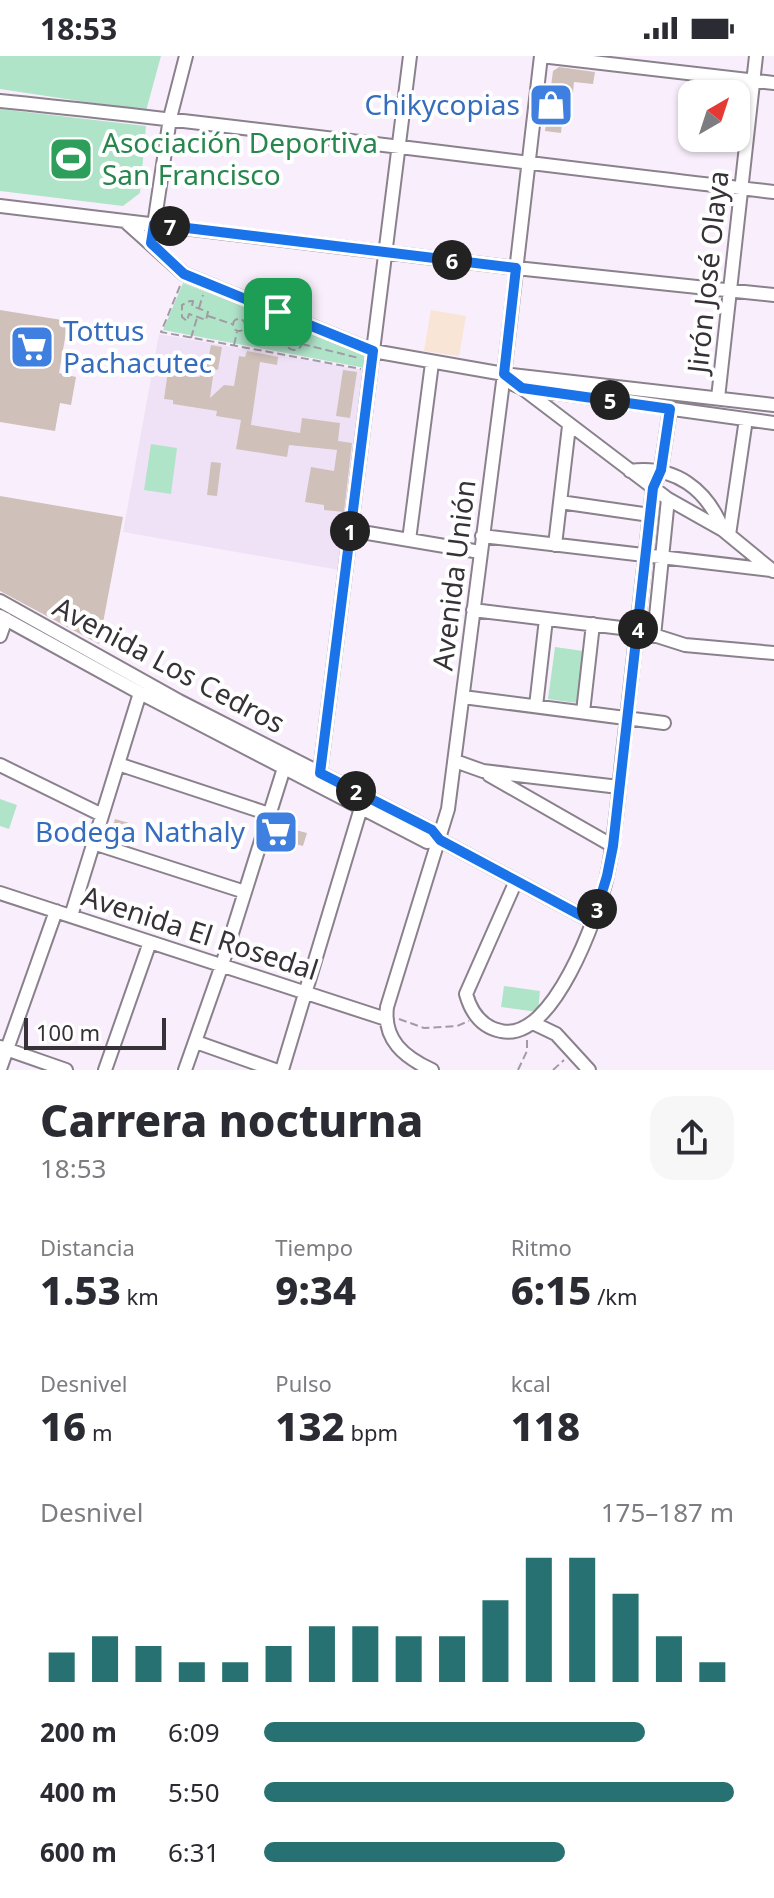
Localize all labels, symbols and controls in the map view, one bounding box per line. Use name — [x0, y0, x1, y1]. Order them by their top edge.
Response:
text: 18:53 — [40, 8, 117, 49]
north arrow — [678, 80, 750, 152]
map controls — [678, 80, 750, 152]
shop icon: Chikycopias — [527, 81, 575, 129]
place label: Chikycopias — [365, 85, 520, 123]
place label: Asociación Deportiva San Francisco — [102, 123, 378, 193]
sports icon: Asociación Deportiva San Francisco — [47, 135, 95, 183]
street label: Jirón José Olaya — [677, 169, 737, 378]
pin: 7 — [150, 206, 190, 246]
text: 7 — [164, 211, 176, 241]
pin: 6 — [432, 240, 472, 280]
text: 6 — [446, 245, 458, 275]
pin — [244, 278, 312, 346]
icon: arrive — [256, 290, 300, 334]
place label: Tottus Pachacutec — [63, 311, 212, 381]
supermarket icon: Tottus Pachacutec — [8, 323, 56, 371]
pin: 5 — [590, 380, 630, 420]
text: 5 — [604, 385, 616, 415]
street label: Avenida Unión — [422, 477, 484, 672]
pin: 1 — [330, 511, 370, 551]
text: 1 — [344, 516, 356, 546]
street label: Avenida Los Cedros — [47, 587, 292, 741]
pin: 4 — [618, 609, 658, 649]
text: 4 — [632, 614, 644, 644]
pin: 2 — [336, 771, 376, 811]
text: 2 — [350, 776, 362, 806]
supermarket icon: Bodega Nathaly — [252, 808, 300, 856]
place label: Bodega Nathaly — [35, 812, 246, 850]
street label: Avenida El Rosedal — [77, 876, 323, 988]
pin: 3 — [577, 889, 617, 929]
text: 3 — [591, 894, 603, 924]
scale bar — [24, 1014, 166, 1050]
text: 100 m — [36, 1017, 100, 1047]
text: Carrera nocturna — [40, 1090, 423, 1150]
button: share — [650, 1096, 734, 1180]
text: 18:53 — [40, 1150, 106, 1186]
text: Distancia — [40, 1232, 135, 1262]
text: Tiempo — [275, 1232, 353, 1262]
text: Ritmo — [511, 1232, 572, 1262]
text: 1.53 — [40, 1262, 121, 1317]
text: 9:34 — [275, 1262, 356, 1317]
text: 6:15 — [511, 1262, 591, 1317]
text: km — [121, 1281, 159, 1311]
text: /km — [591, 1281, 638, 1311]
text: Desnivel — [40, 1368, 128, 1398]
text: Pulso — [275, 1368, 332, 1398]
text: kcal — [511, 1368, 551, 1398]
text: 16 — [40, 1398, 86, 1453]
text: 132 — [275, 1398, 345, 1453]
text: 118 — [511, 1398, 580, 1453]
text: m — [86, 1417, 113, 1447]
text: bpm — [345, 1417, 398, 1447]
text: Desnivel — [40, 1494, 143, 1530]
text: 175–187 m — [601, 1494, 734, 1530]
text: 200 m — [40, 1714, 117, 1750]
text: 6:09 — [168, 1714, 220, 1750]
text: 400 m — [40, 1774, 117, 1810]
text: 5:50 — [168, 1774, 220, 1810]
text: 600 m — [40, 1834, 117, 1870]
text: 6:31 — [168, 1834, 220, 1870]

